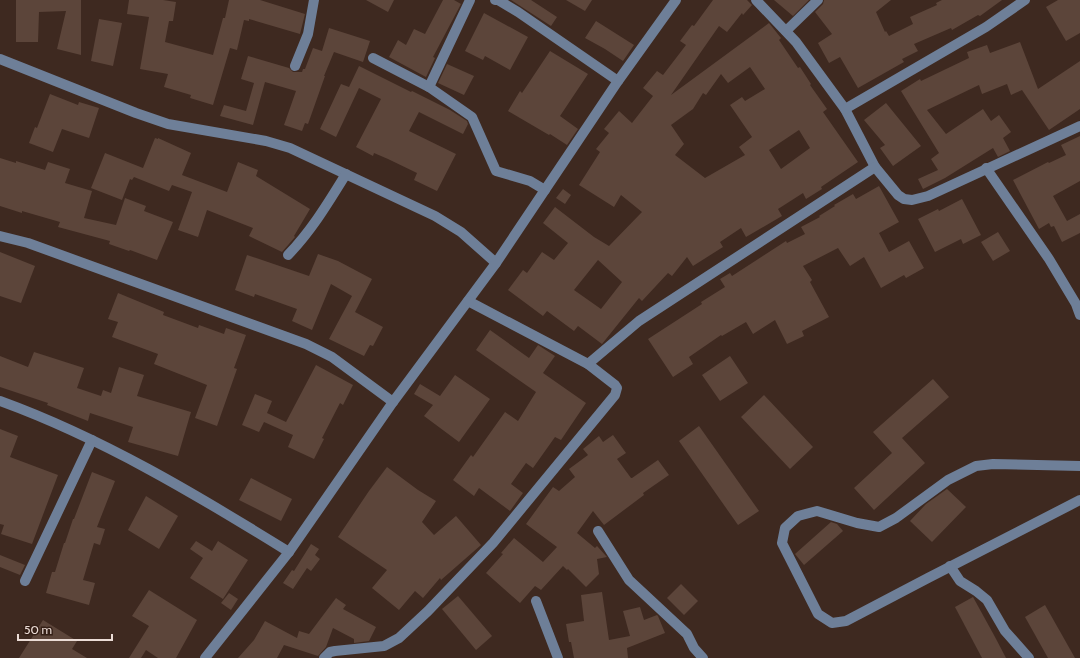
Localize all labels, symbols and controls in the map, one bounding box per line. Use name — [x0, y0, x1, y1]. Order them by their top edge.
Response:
scale bar — [18, 616, 112, 642]
text: 50 m — [24, 622, 52, 637]

